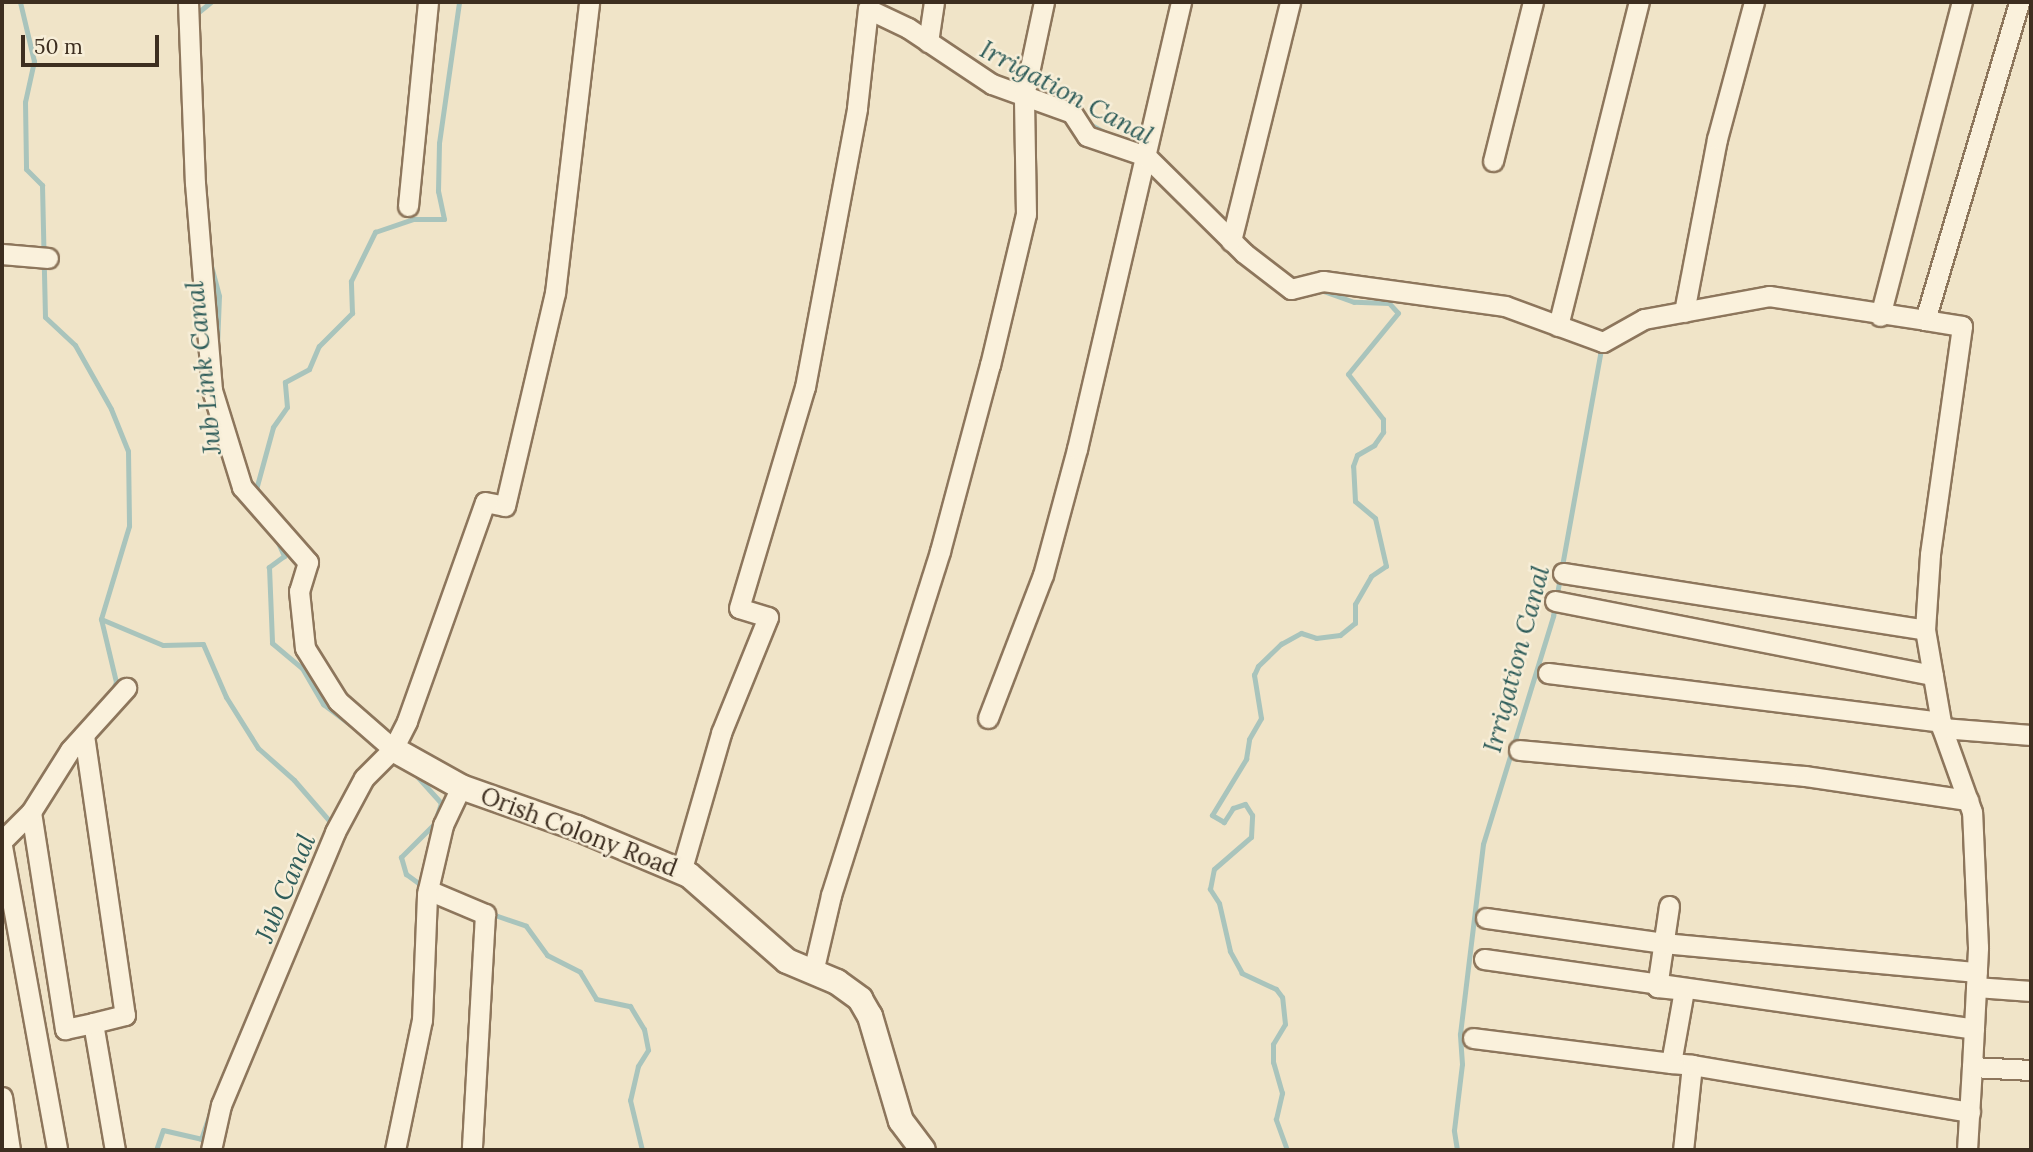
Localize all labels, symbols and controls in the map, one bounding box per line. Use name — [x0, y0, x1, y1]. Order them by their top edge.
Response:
scale bar — [24, 21, 163, 65]
text: 50 m — [34, 33, 83, 60]
water label: Irrigation Canal — [975, 33, 1159, 151]
water label: Jub Link Canal — [178, 280, 228, 456]
water label: Irrigation Canal — [1476, 562, 1556, 756]
street label: Orish Colony Road — [477, 781, 681, 883]
water label: Jub Canal — [248, 829, 322, 947]

